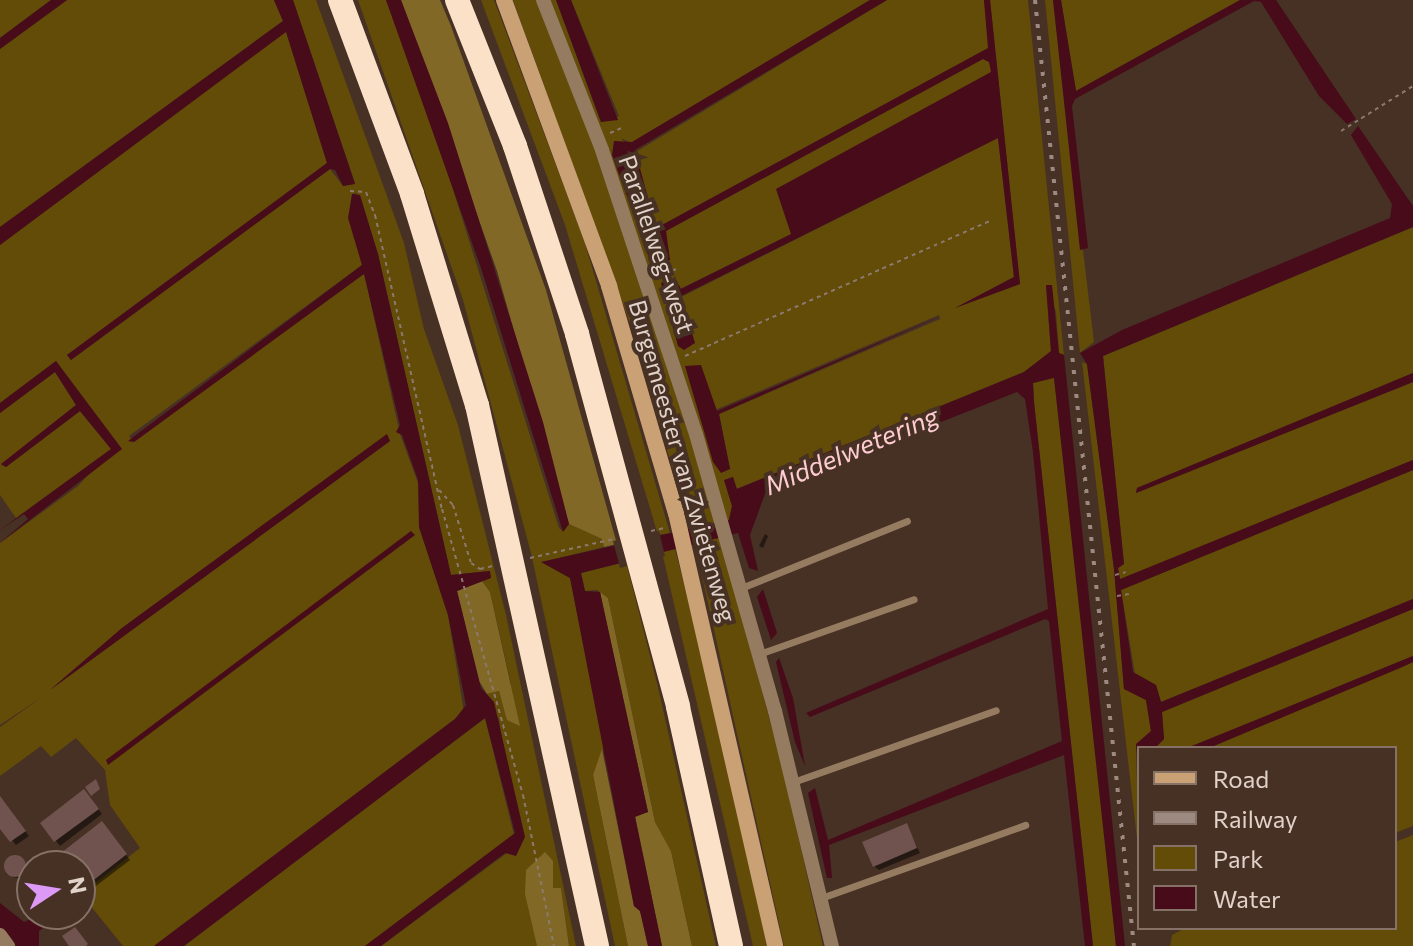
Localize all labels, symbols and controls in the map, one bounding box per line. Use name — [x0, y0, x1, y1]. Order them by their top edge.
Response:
street label: Parallelweg-west — [613, 151, 701, 337]
street label: Burgemeester van Zwietenweg — [623, 297, 743, 625]
water label: Middelwetering — [759, 399, 943, 501]
legend — [1137, 746, 1397, 930]
text: Road — [1213, 764, 1269, 793]
text: Railway — [1213, 804, 1298, 833]
text: Park — [1213, 844, 1263, 873]
north arrow — [16, 850, 96, 930]
text: N — [63, 874, 93, 896]
text: Water — [1213, 884, 1281, 913]

